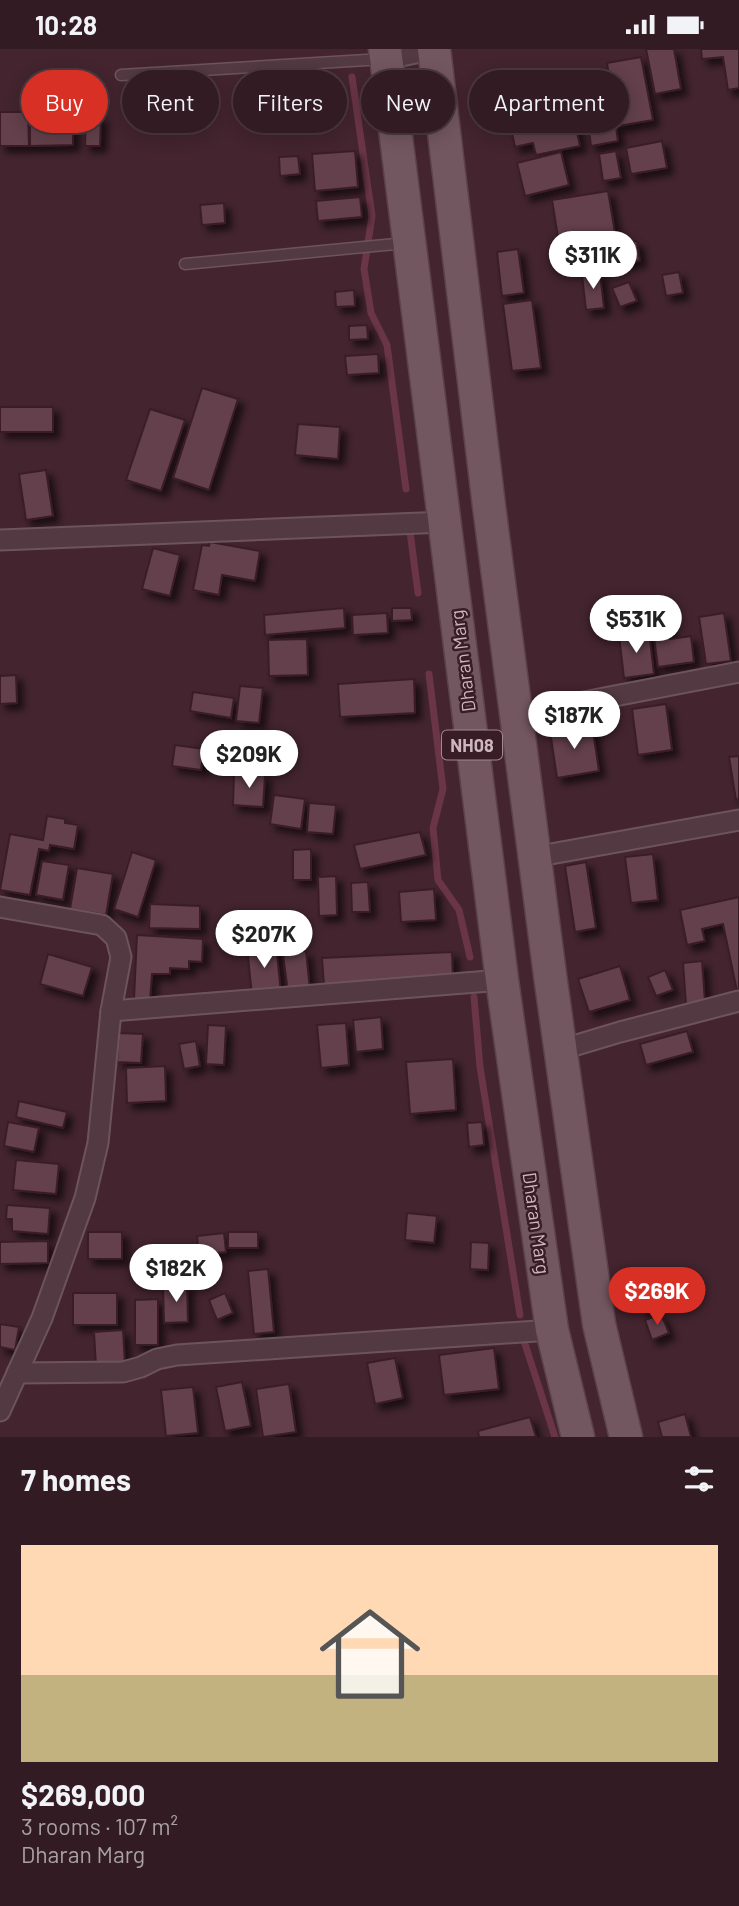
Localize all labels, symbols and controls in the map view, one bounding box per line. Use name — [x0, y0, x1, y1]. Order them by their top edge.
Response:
text: 10:28 — [35, 9, 97, 40]
chip: Buy — [21, 70, 108, 133]
chip: Rent — [122, 70, 219, 133]
chip: Filters — [233, 70, 347, 133]
chip: New — [361, 70, 455, 133]
chip: Apartment — [469, 70, 629, 133]
pin: $311K — [544, 231, 642, 291]
text: $311K — [565, 240, 621, 268]
pin: $531K — [587, 595, 685, 655]
text: $531K — [606, 604, 666, 632]
street label: Dharan Marg — [444, 609, 480, 713]
pin: $187K — [525, 691, 623, 751]
text: $187K — [544, 700, 604, 728]
pin: $209K — [200, 731, 298, 790]
road number: NH08 — [442, 731, 502, 759]
text: $209K — [216, 739, 282, 767]
pin: $207K — [215, 911, 313, 970]
text: $207K — [232, 919, 296, 947]
street label: Dharan Marg — [518, 1171, 556, 1275]
pin: $182K — [127, 1245, 225, 1304]
text: $182K — [145, 1253, 207, 1281]
pin: $269K — [608, 1267, 706, 1327]
text: $269K — [625, 1276, 690, 1304]
icon: filters — [680, 1460, 718, 1498]
text: 7 homes — [21, 1461, 131, 1497]
icon: home — [307, 1591, 433, 1717]
text: $269,000 — [21, 1776, 145, 1812]
text: 3 rooms · 107 m² — [21, 1812, 178, 1840]
text: Dharan Marg — [21, 1840, 145, 1868]

